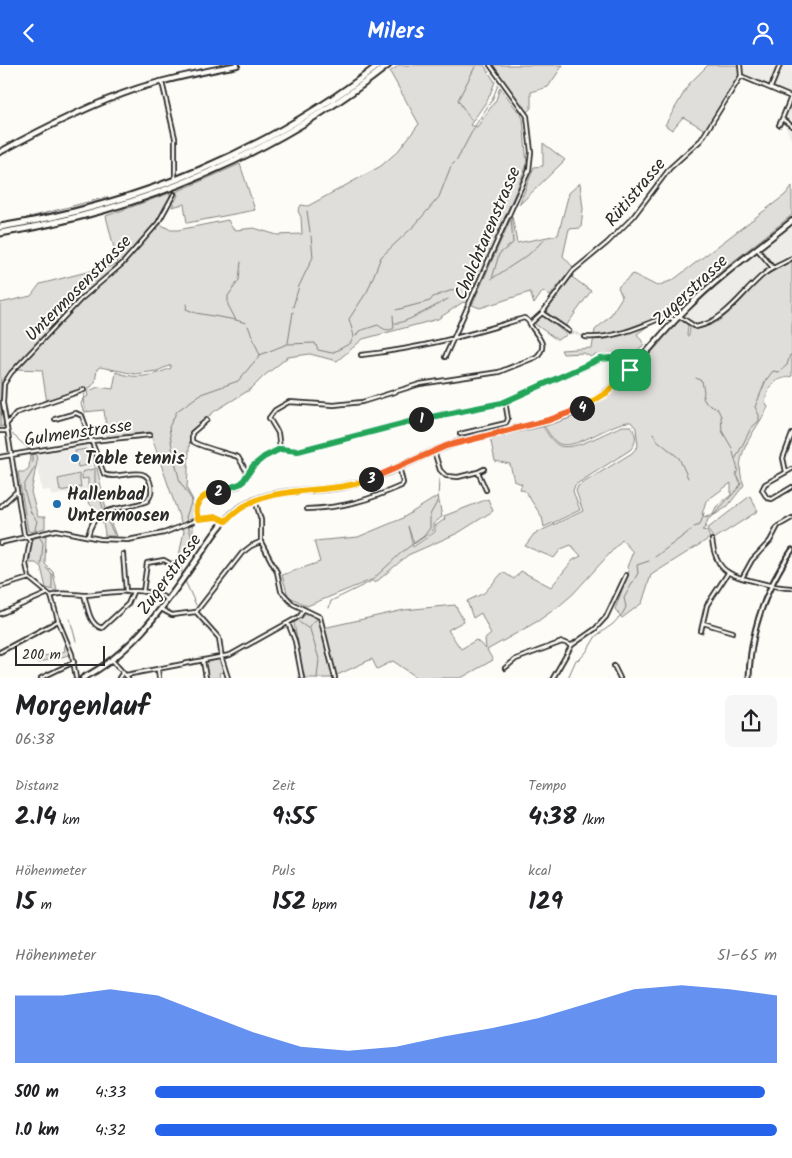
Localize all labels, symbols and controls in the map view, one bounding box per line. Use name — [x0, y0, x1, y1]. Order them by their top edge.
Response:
text: Milers — [367, 15, 425, 50]
icon: back — [15, 19, 43, 47]
icon: person — [749, 19, 777, 47]
street label: Rütistrasse — [598, 152, 674, 234]
street label: Chalchtarenstrasse — [447, 162, 530, 305]
street label: Untermosenstrasse — [19, 229, 139, 349]
street label: Zugerstrasse — [646, 248, 736, 334]
pin — [609, 349, 651, 391]
icon: arrive — [616, 356, 644, 384]
pin: 4 — [570, 395, 594, 421]
text: 4 — [579, 397, 586, 419]
pin: 1 — [408, 407, 434, 431]
text: 1 — [419, 408, 424, 430]
street label: Gulmenstrasse — [22, 412, 134, 455]
place label: Table tennis — [85, 445, 185, 474]
marker: Table tennis — [69, 452, 81, 464]
pin: 3 — [358, 467, 384, 491]
text: 3 — [368, 468, 375, 490]
pin: 2 — [206, 479, 230, 505]
place label: Hallenbad Untermoosen — [67, 481, 169, 531]
text: 2 — [214, 481, 223, 503]
marker: Hallenbad Untermoosen — [51, 498, 63, 510]
street label: Zugerstrasse — [131, 528, 210, 622]
scale bar — [15, 643, 105, 666]
text: 200 m — [22, 644, 61, 666]
text: Morgenlauf — [15, 685, 149, 730]
button: share — [725, 695, 777, 747]
text: 06:38 — [15, 727, 55, 752]
text: Distanz — [15, 775, 59, 797]
text: Zeit — [272, 775, 295, 797]
text: Tempo — [528, 775, 566, 797]
text: 2.14 — [15, 797, 57, 837]
text: 9:55 — [272, 797, 316, 837]
text: 4:38 — [528, 797, 577, 837]
text: km — [57, 809, 80, 831]
text: /km — [577, 809, 605, 831]
text: Höhenmeter — [15, 860, 86, 882]
text: Puls — [272, 860, 295, 882]
text: kcal — [528, 860, 551, 882]
text: 15 — [15, 882, 35, 922]
text: 152 — [272, 882, 306, 922]
text: 129 — [528, 882, 563, 922]
text: m — [35, 894, 52, 916]
text: bpm — [306, 894, 337, 916]
text: Höhenmeter — [15, 943, 96, 968]
text: 51–65 m — [717, 943, 777, 968]
text: 500 m — [15, 1080, 59, 1105]
text: 4:33 — [95, 1080, 126, 1105]
text: 1.0 km — [15, 1118, 59, 1143]
text: 4:32 — [95, 1118, 126, 1143]

